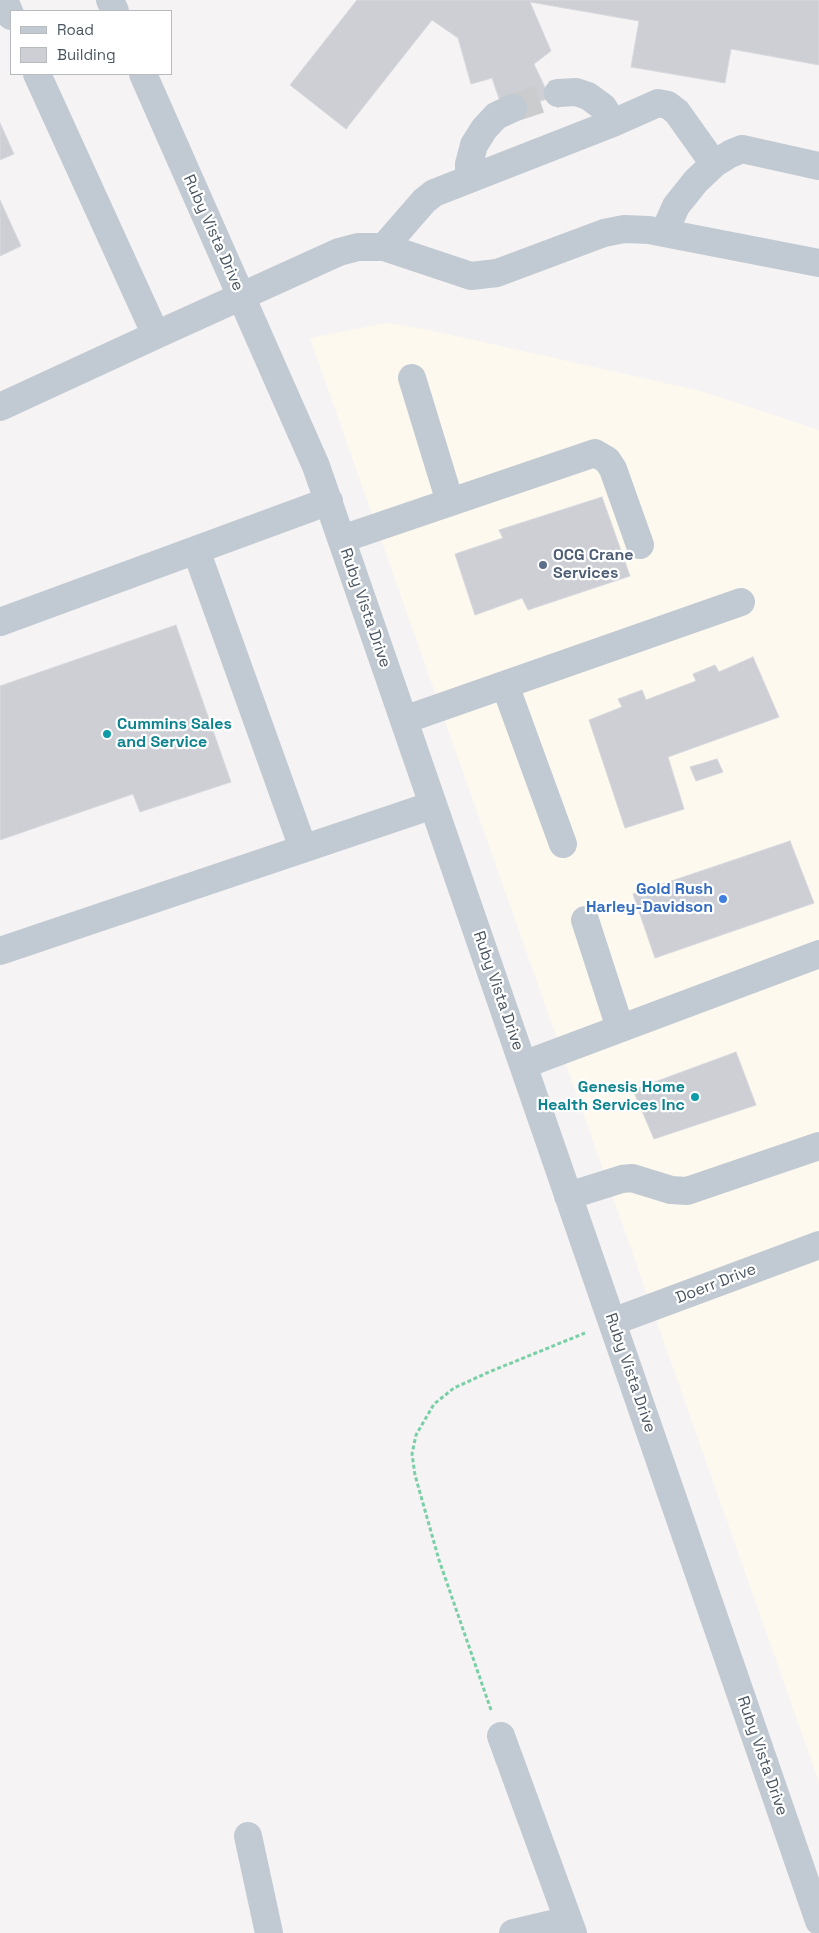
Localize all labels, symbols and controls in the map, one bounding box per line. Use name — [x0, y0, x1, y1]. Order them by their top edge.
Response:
legend — [10, 10, 172, 75]
text: Road — [57, 20, 94, 39]
text: Building — [57, 45, 116, 64]
street label: Ruby Vista Drive — [179, 172, 247, 294]
street label: Ruby Vista Drive — [336, 546, 394, 670]
place label: OCG Crane Services — [553, 546, 634, 584]
marker: OCG Crane Services — [537, 559, 549, 571]
place label: Cummins Sales and Service — [117, 715, 232, 753]
marker: Cummins Sales and Service — [101, 728, 113, 740]
place label: Gold Rush Harley-Davidson — [586, 880, 713, 918]
marker: Gold Rush Harley-Davidson — [717, 893, 729, 905]
street label: Ruby Vista Drive — [469, 929, 527, 1053]
place label: Genesis Home Health Services Inc — [538, 1078, 685, 1116]
marker: Genesis Home Health Services Inc — [689, 1091, 701, 1103]
street label: Doerr Drive — [673, 1260, 759, 1308]
street label: Ruby Vista Drive — [601, 1311, 659, 1435]
street label: Ruby Vista Drive — [733, 1694, 791, 1818]

